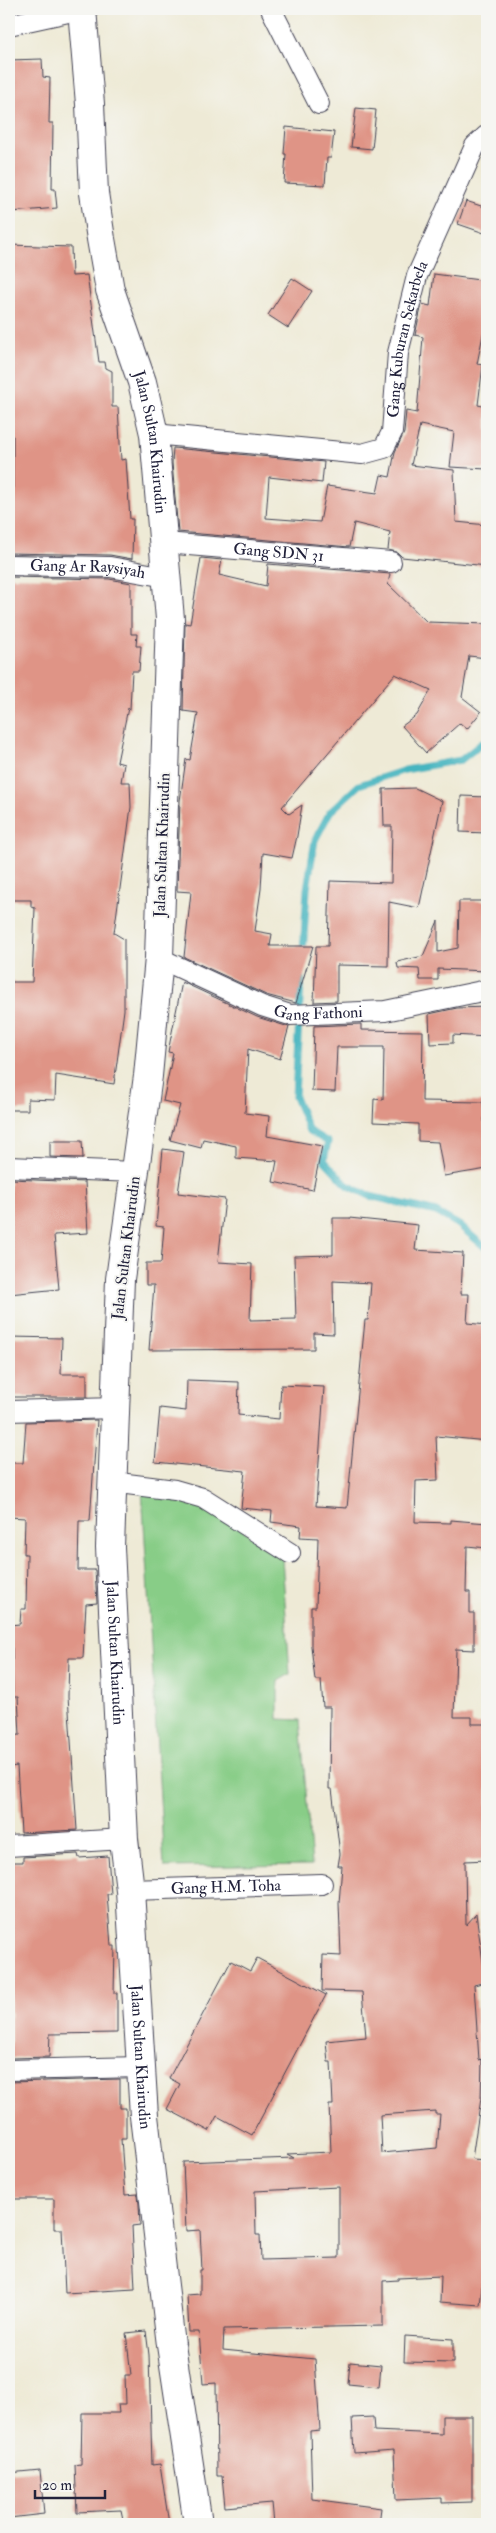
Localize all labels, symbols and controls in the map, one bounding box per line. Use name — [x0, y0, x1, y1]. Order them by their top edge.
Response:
street label: Gang Kuburan Sekarbela — [383, 257, 433, 418]
street label: Jalan Sultan Khairudin — [128, 367, 171, 514]
street label: Gang SDN 31 — [233, 539, 325, 566]
street label: Gang Ar Raysiyah — [30, 555, 148, 583]
street label: Jalan Sultan Khairudin — [149, 772, 176, 919]
street label: Gang Fathoni — [271, 1000, 363, 1026]
street label: Jalan Sultan Khairudin — [107, 1175, 146, 1322]
street label: Jalan Sultan Khairudin — [101, 1579, 129, 1726]
street label: Gang H.M. Toha — [171, 1875, 282, 1899]
street label: Jalan Sultan Khairudin — [125, 1983, 155, 2130]
scale bar — [35, 2468, 105, 2500]
text: 20 m — [42, 2476, 72, 2495]

